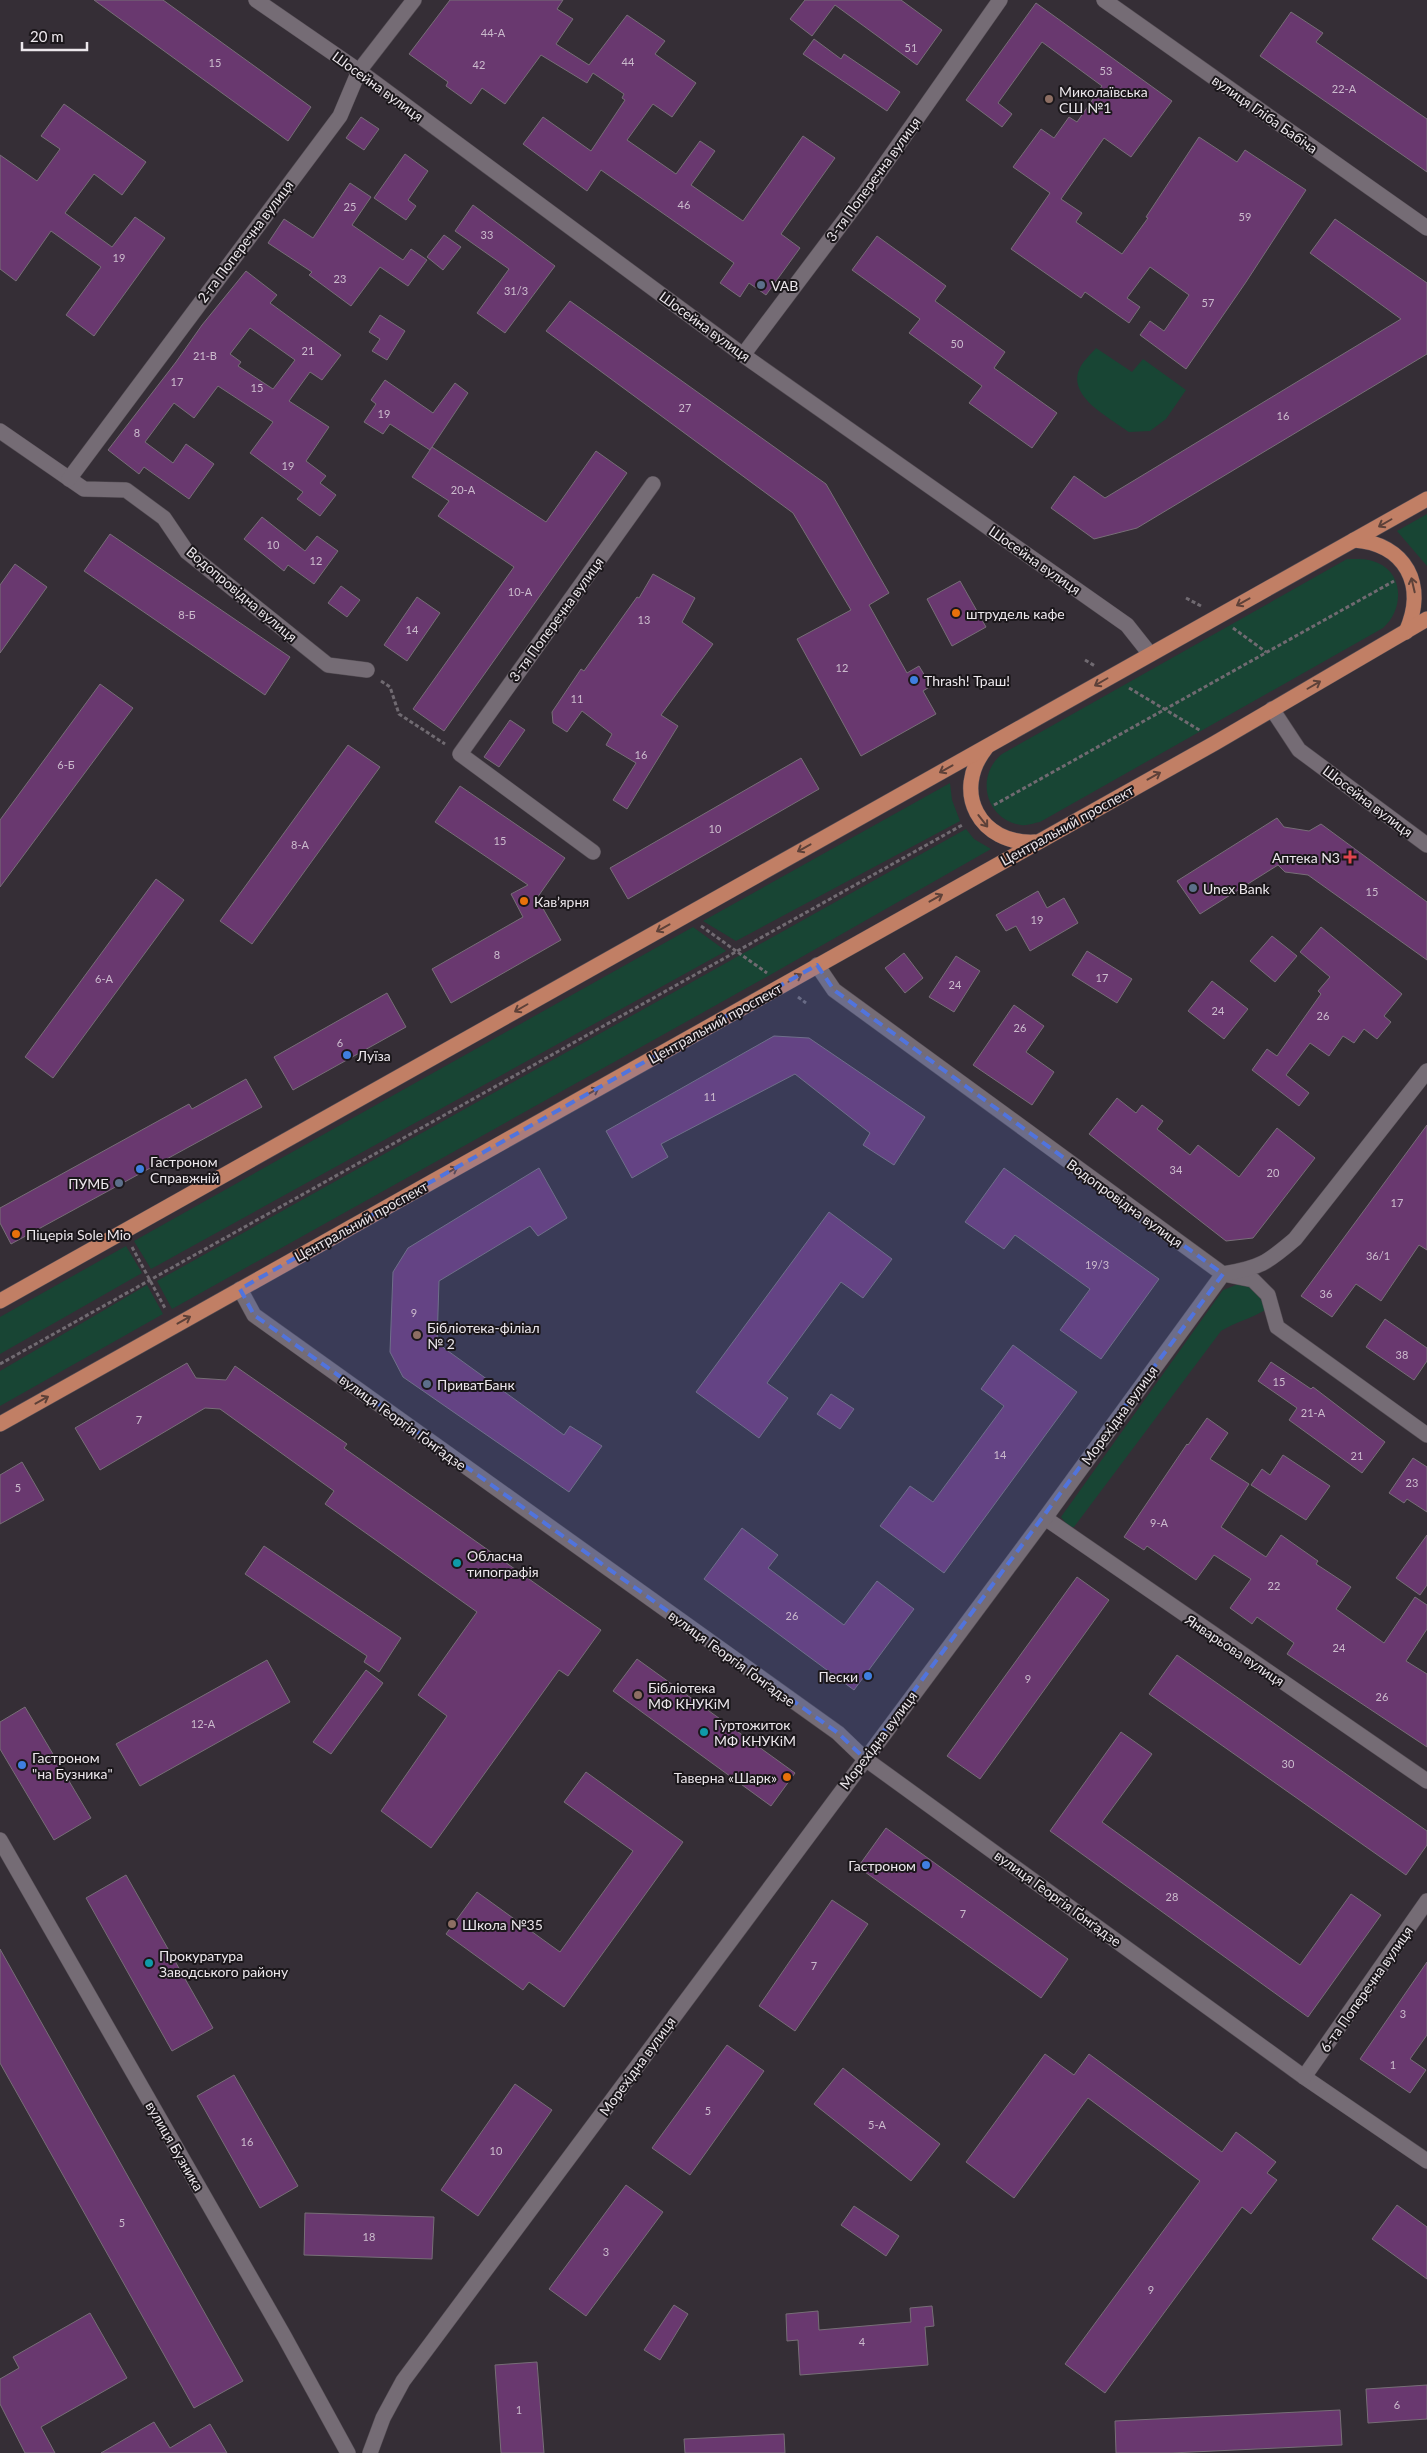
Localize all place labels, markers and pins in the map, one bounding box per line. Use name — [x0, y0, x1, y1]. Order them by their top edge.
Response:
place label: Миколаївська СШ №1 — [1059, 83, 1148, 116]
marker: Миколаївська СШ №1 — [1043, 93, 1055, 105]
place label: VAB — [771, 277, 798, 294]
marker: VAB — [755, 279, 767, 291]
place label: штрудель кафе — [966, 605, 1065, 622]
marker: штрудель кафе — [950, 607, 962, 619]
place label: Thrash! Траш! — [924, 672, 1010, 689]
marker: Thrash! Траш! — [908, 674, 920, 686]
place label: Аптека N3 — [1272, 849, 1340, 866]
marker: Аптека N3 — [1344, 851, 1356, 863]
place label: Unex Bank — [1203, 880, 1270, 897]
marker: Unex Bank — [1187, 882, 1199, 894]
place label: Кав’ярня — [534, 893, 589, 910]
marker: Кав’ярня — [518, 895, 530, 907]
place label: Луїза — [356, 1047, 391, 1064]
marker: Луїза — [341, 1049, 353, 1061]
place label: Гастроном Справжній — [150, 1153, 219, 1186]
marker: Гастроном Справжній — [134, 1163, 146, 1175]
place label: ПУМБ — [68, 1175, 109, 1192]
marker: ПУМБ — [113, 1177, 125, 1189]
place label: Піцерія Sole Mio — [26, 1226, 131, 1243]
marker: Піцерія Sole Mio — [10, 1228, 22, 1240]
place label: Бібліотека-філіал № 2 — [427, 1319, 540, 1352]
marker: Бібліотека-філіал № 2 — [411, 1329, 423, 1341]
place label: ПриватБанк — [437, 1376, 515, 1393]
marker: ПриватБанк — [421, 1378, 433, 1390]
place label: Обласна типографія — [467, 1547, 539, 1580]
marker: Обласна типографія — [451, 1557, 463, 1569]
place label: Пески — [819, 1668, 858, 1685]
marker: Пески — [862, 1670, 874, 1682]
place label: Бібліотека МФ КНУКіМ — [648, 1679, 730, 1712]
marker: Бібліотека МФ КНУКіМ — [632, 1689, 644, 1701]
place label: Гуртожиток МФ КНУКіМ — [714, 1716, 796, 1749]
marker: Гуртожиток МФ КНУКіМ — [698, 1726, 710, 1738]
place label: Гастроном "на Бузника" — [32, 1749, 113, 1782]
marker: Гастроном "на Бузника" — [16, 1759, 28, 1771]
place label: Таверна «Шарк» — [674, 1769, 777, 1786]
marker: Таверна «Шарк» — [781, 1771, 793, 1783]
place label: Гастроном — [848, 1857, 916, 1874]
marker: Гастроном — [920, 1859, 932, 1871]
place label: Школа №35 — [462, 1916, 543, 1933]
marker: Школа №35 — [446, 1918, 458, 1930]
place label: Прокуратура Заводського району — [159, 1947, 289, 1980]
marker: Прокуратура Заводського району — [143, 1957, 155, 1969]

